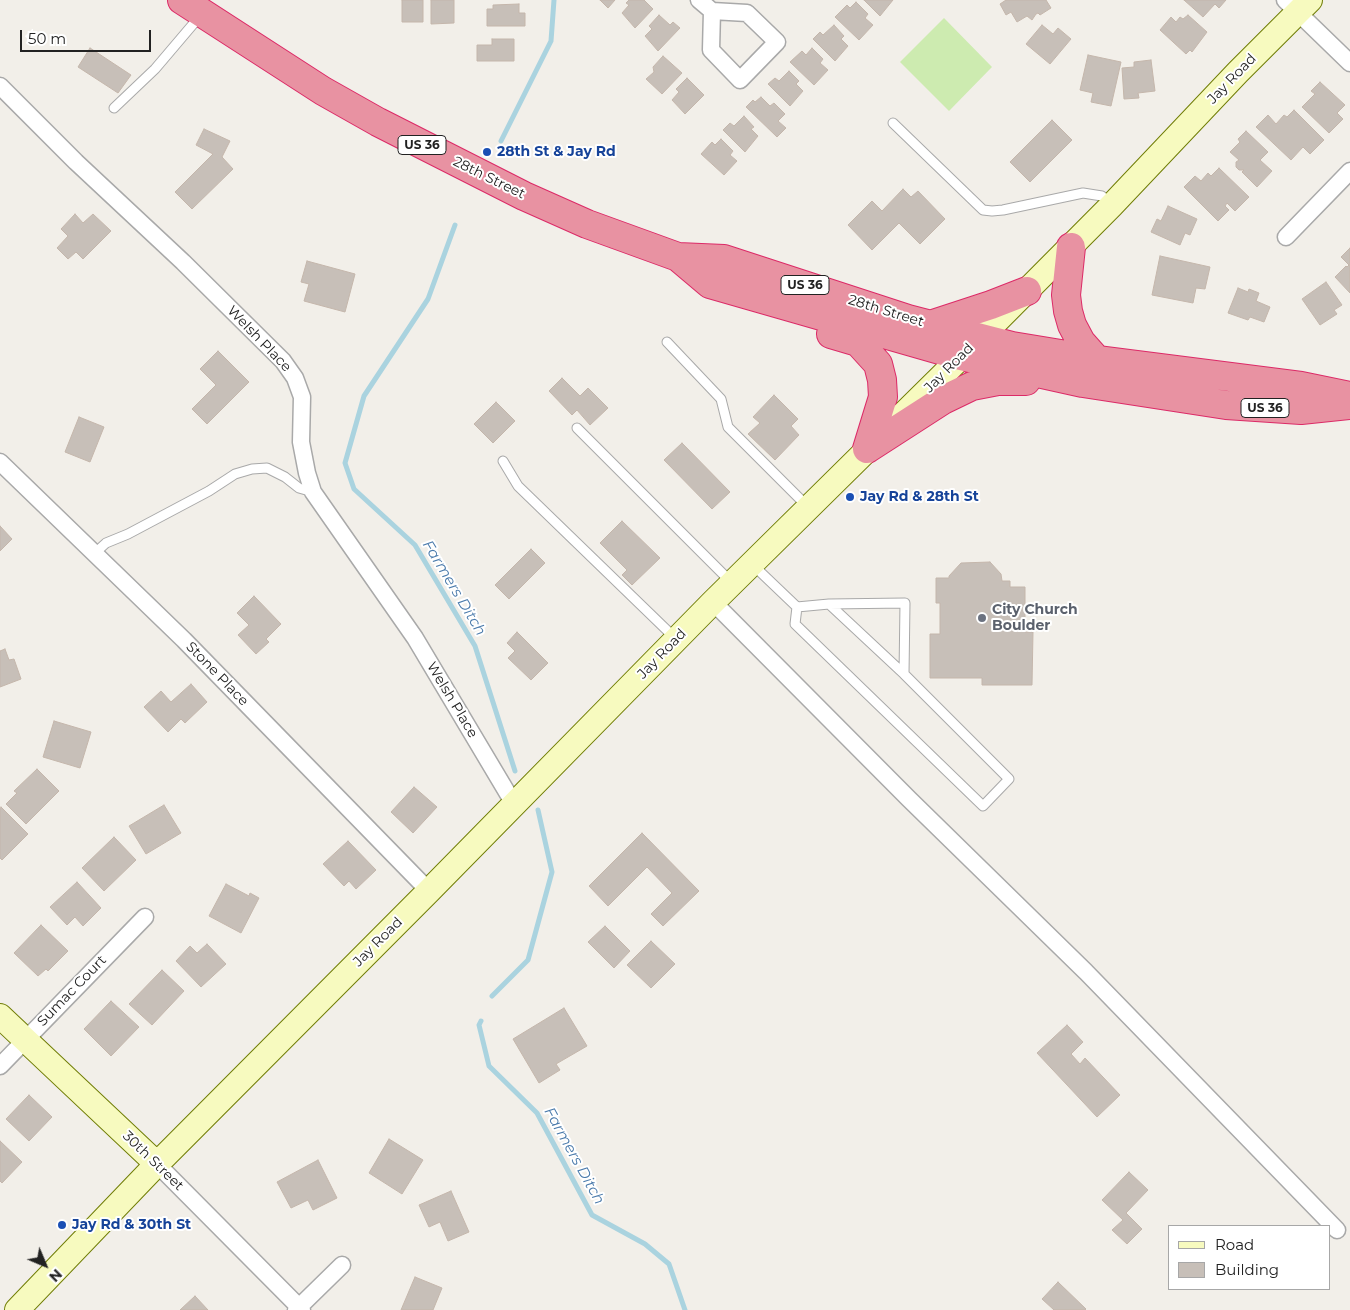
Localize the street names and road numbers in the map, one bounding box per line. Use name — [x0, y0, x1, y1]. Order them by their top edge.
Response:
street label: Jay Road — [1204, 51, 1260, 107]
road number: US 36 — [398, 136, 446, 154]
street label: 28th Street — [450, 153, 528, 203]
road number: US 36 — [781, 276, 829, 294]
street label: 28th Street — [846, 292, 926, 330]
street label: Welsh Place — [223, 302, 295, 376]
street label: Jay Road — [921, 340, 977, 396]
road number: US 36 — [1241, 398, 1289, 418]
street label: Jay Road — [634, 626, 690, 682]
street label: Stone Place — [182, 638, 252, 710]
street label: Welsh Place — [423, 659, 481, 741]
street label: Jay Road — [350, 914, 406, 970]
street label: Sumac Court — [34, 952, 110, 1030]
street label: 30th Street — [119, 1128, 187, 1194]

